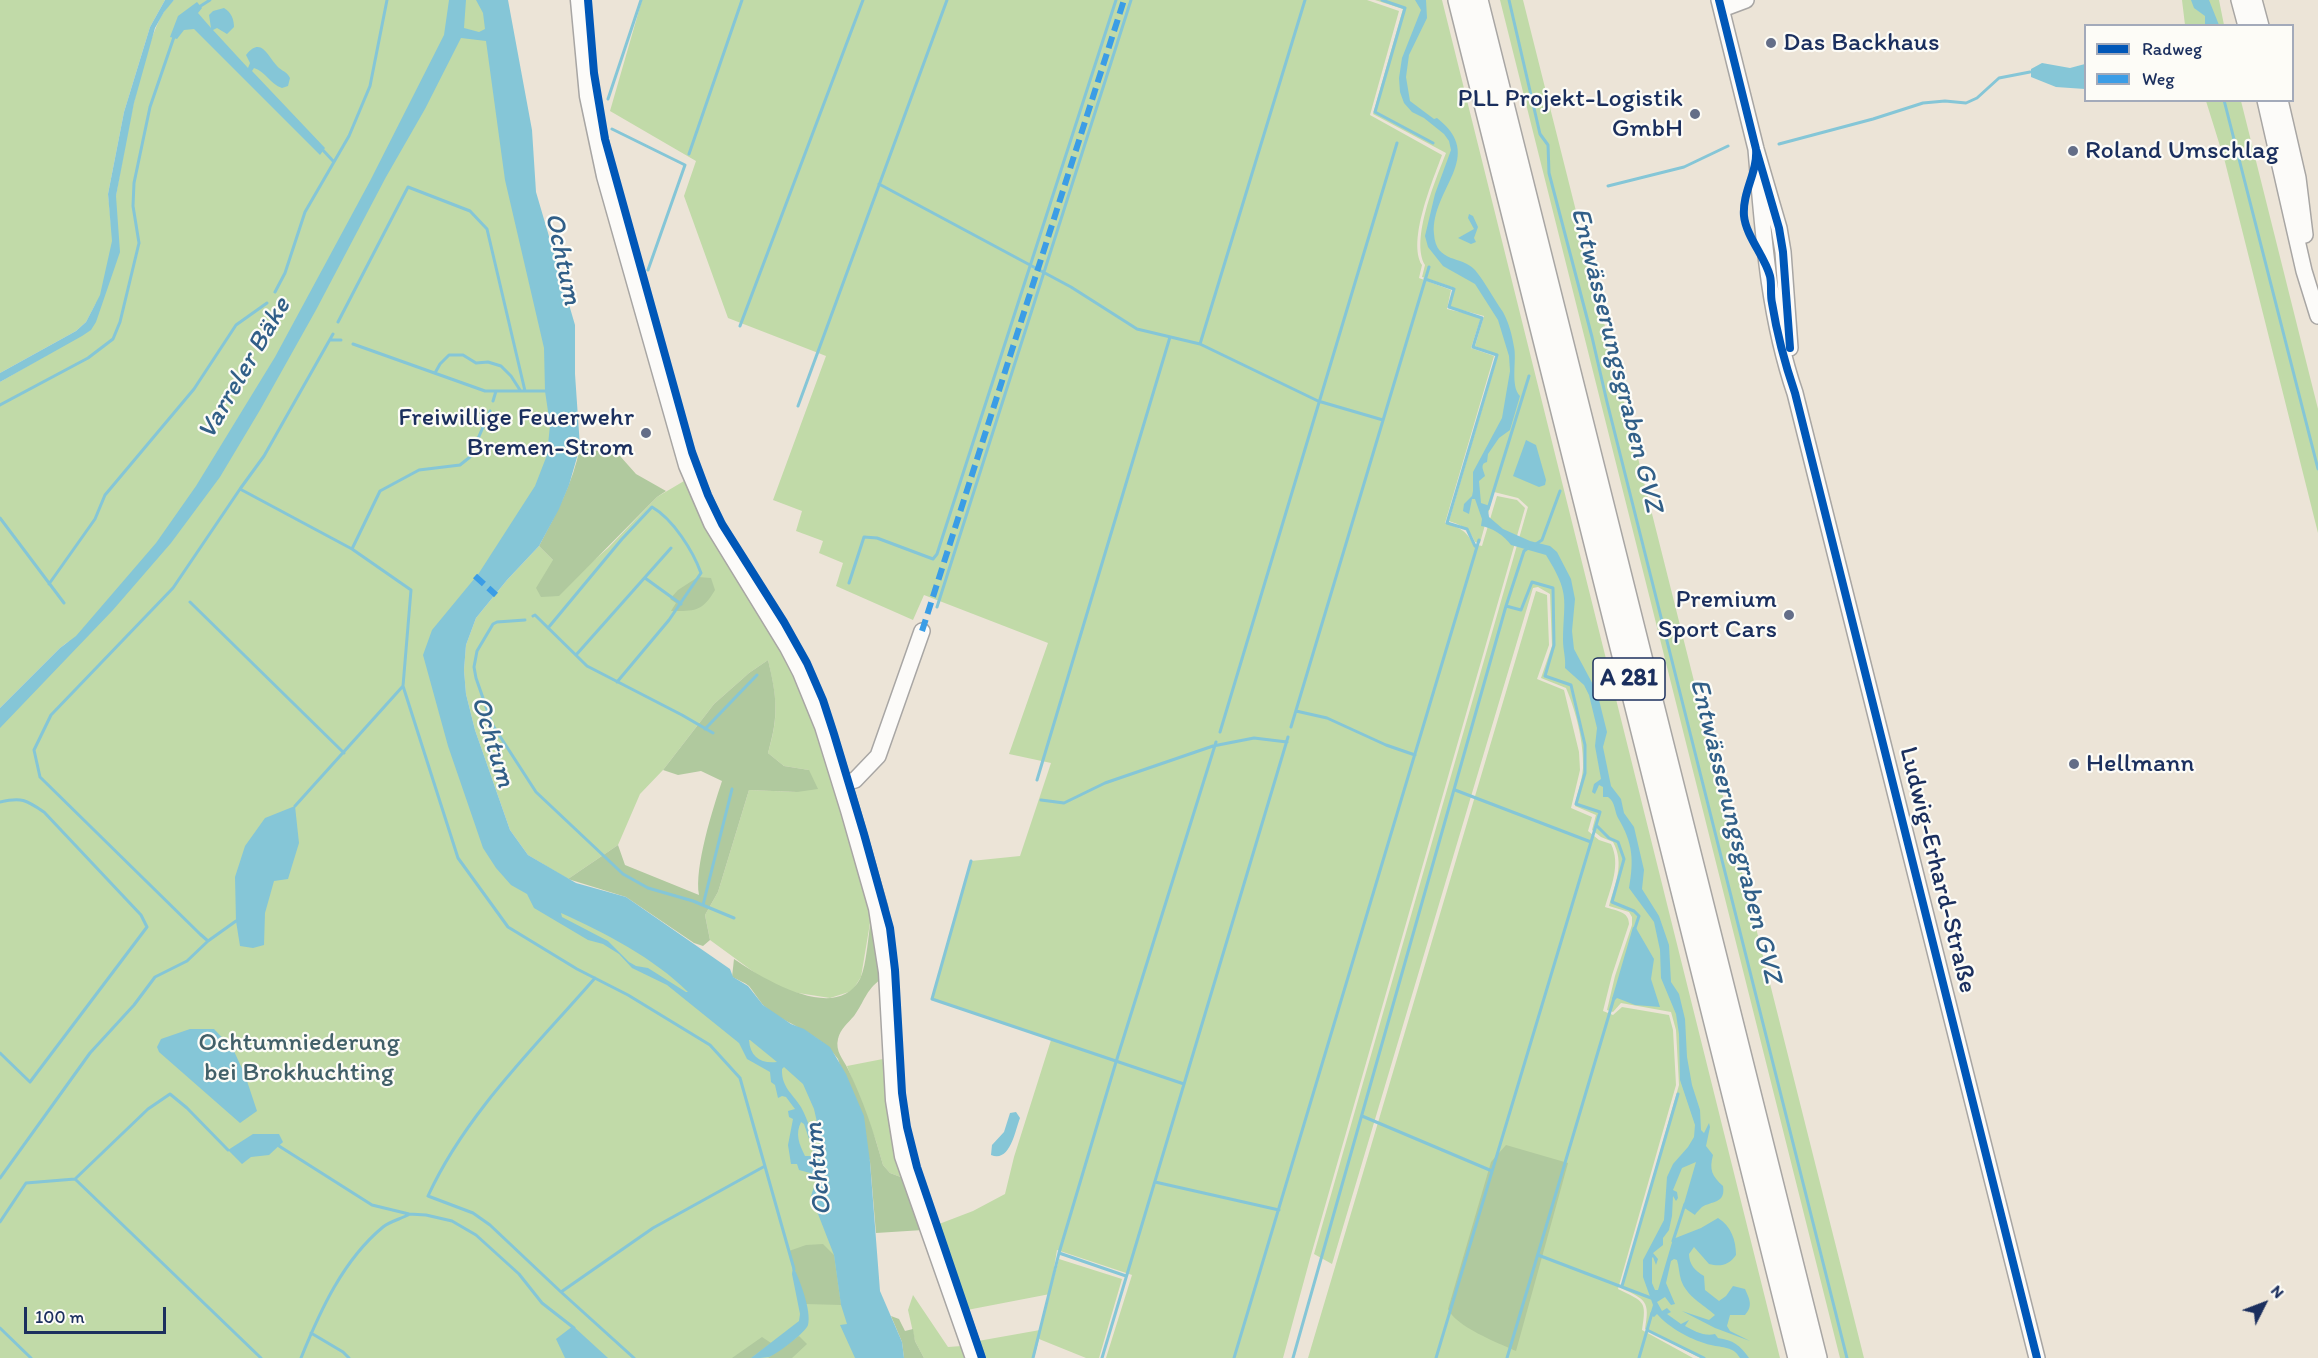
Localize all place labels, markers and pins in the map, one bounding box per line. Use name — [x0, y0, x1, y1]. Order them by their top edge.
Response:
place label: Das Backhaus — [1783, 27, 1940, 59]
marker: Das Backhaus — [1764, 36, 1778, 50]
place label: PLL Projekt-Logistik GmbH — [1458, 83, 1683, 144]
marker: PLL Projekt-Logistik GmbH — [1688, 107, 1702, 121]
place label: Roland Umschlag — [2085, 135, 2279, 167]
marker: Roland Umschlag — [2066, 144, 2080, 158]
place label: Freiwillige Feuerwehr Bremen-Strom — [398, 402, 634, 464]
marker: Freiwillige Feuerwehr Bremen-Strom — [639, 426, 653, 440]
place label: Premium Sport Cars — [1658, 584, 1777, 646]
marker: Premium Sport Cars — [1782, 608, 1796, 622]
place label: Hellmann — [2086, 748, 2194, 780]
marker: Hellmann — [2067, 757, 2081, 771]

